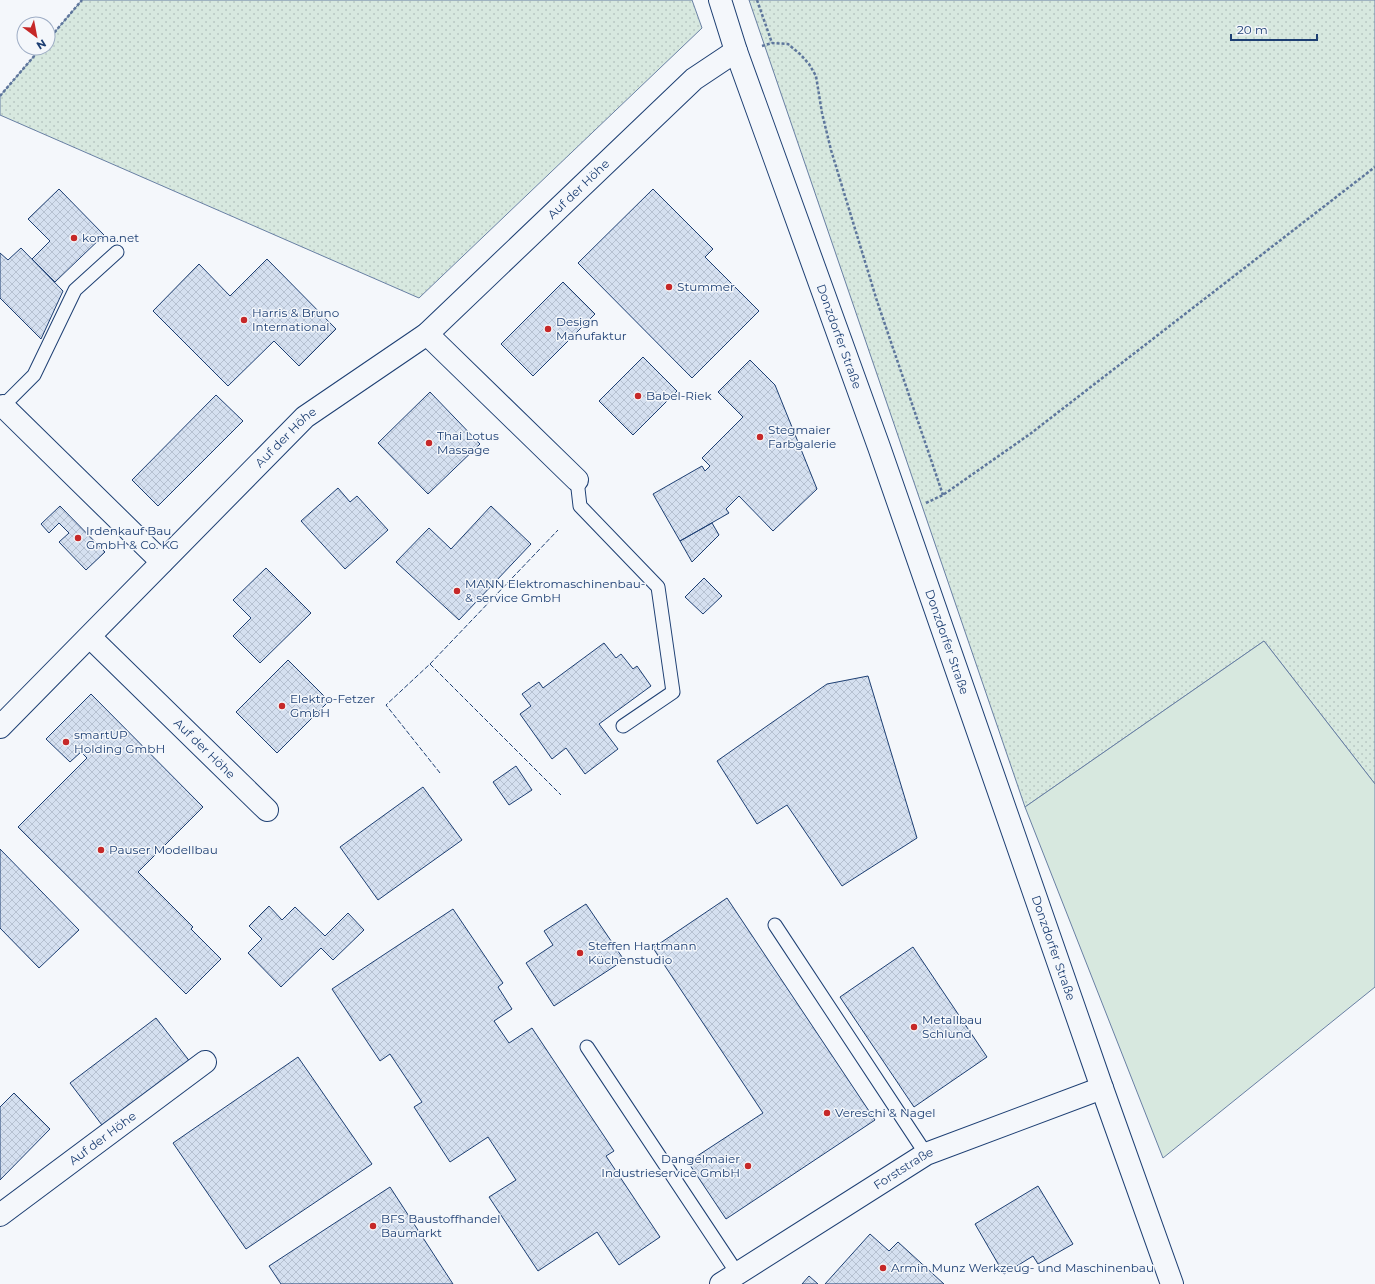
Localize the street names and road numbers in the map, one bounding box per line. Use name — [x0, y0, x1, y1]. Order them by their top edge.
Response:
street label: Auf der Höhe — [544, 156, 612, 222]
street label: Donzdorfer Straße — [814, 282, 865, 391]
street label: Auf der Höhe — [252, 404, 319, 470]
street label: Donzdorfer Straße — [922, 587, 973, 696]
street label: Auf der Höhe — [171, 715, 239, 782]
street label: Donzdorfer Straße — [1029, 893, 1079, 1002]
street label: Auf der Höhe — [66, 1108, 139, 1168]
street label: Forststraße — [870, 1144, 935, 1192]

